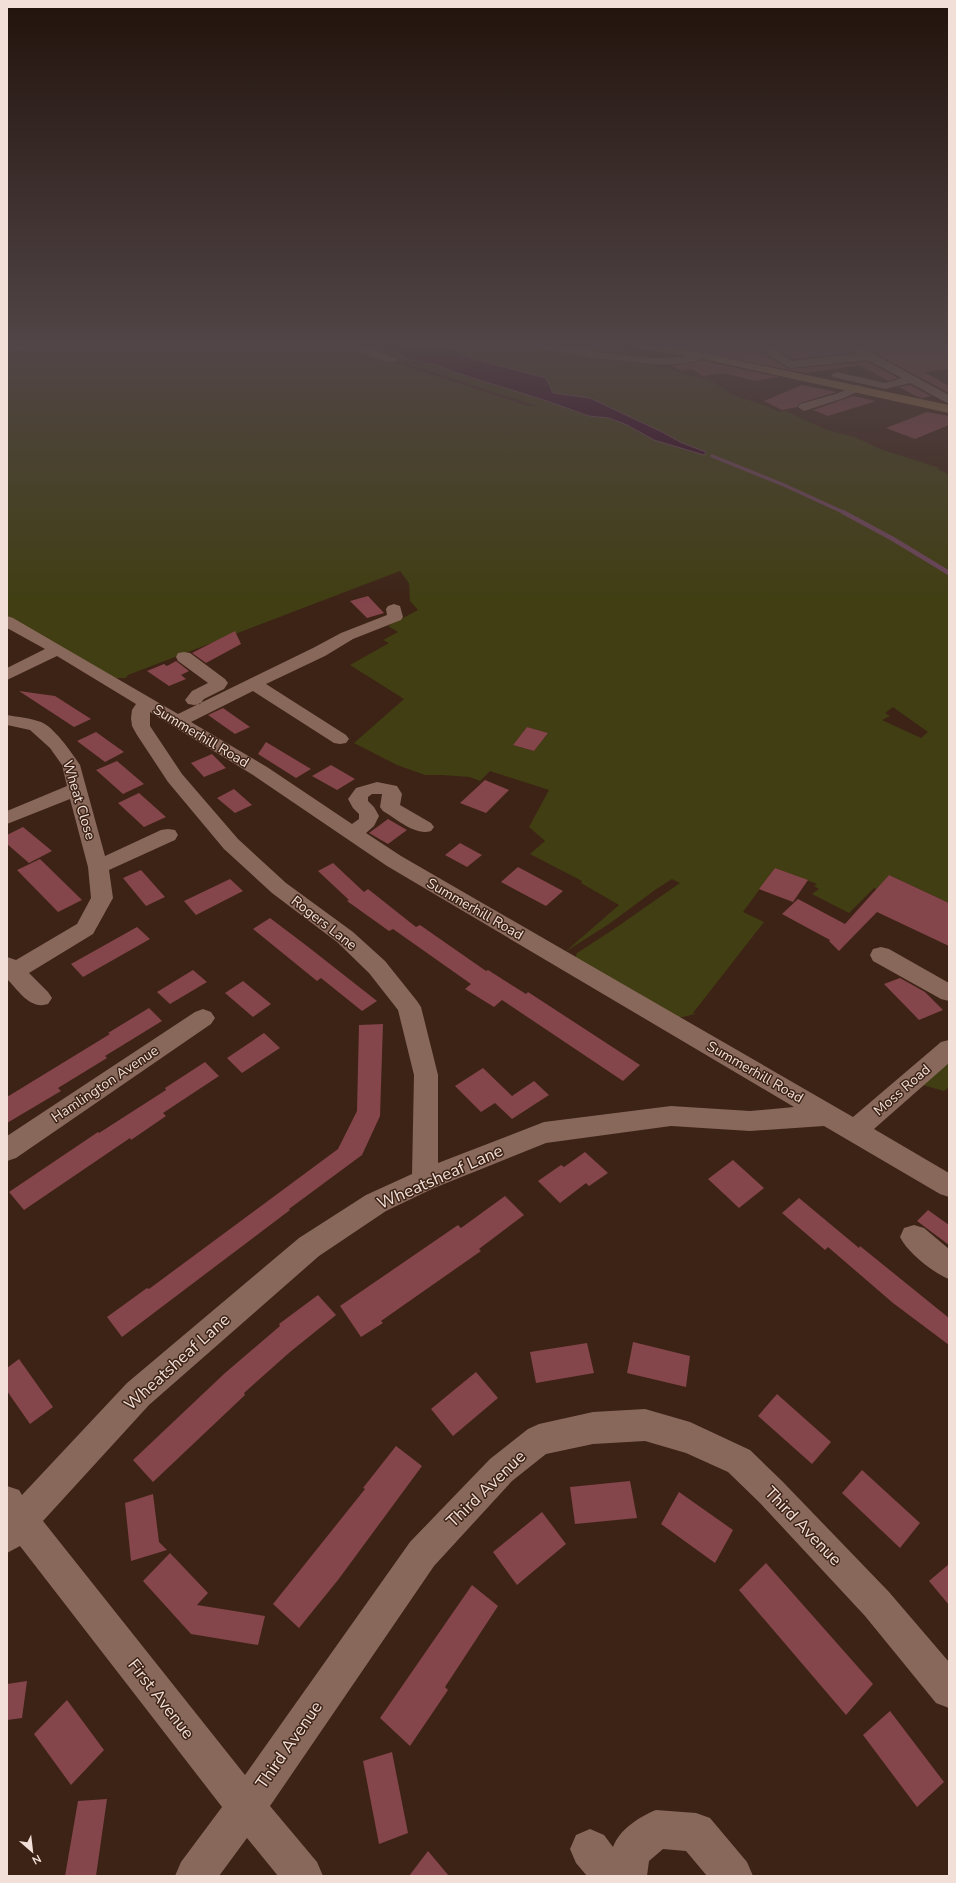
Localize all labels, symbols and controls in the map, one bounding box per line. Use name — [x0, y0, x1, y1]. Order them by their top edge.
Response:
street label: Summerhill Road — [150, 700, 252, 772]
street label: Wheat Close — [58, 758, 100, 842]
street label: Summerhill Road — [423, 874, 527, 944]
street label: Rogers Lane — [287, 891, 361, 955]
street label: Summerhill Road — [703, 1037, 807, 1107]
street label: Hamlington Avenue — [48, 1041, 162, 1127]
street label: Moss Road — [870, 1060, 934, 1120]
street label: Wheatsheaf Lane — [374, 1139, 506, 1215]
street label: Wheatsheaf Lane — [119, 1308, 235, 1416]
street label: Third Avenue — [441, 1445, 531, 1533]
street label: Third Avenue — [759, 1481, 847, 1571]
street label: First Avenue — [123, 1654, 199, 1744]
street label: Third Avenue — [250, 1697, 328, 1793]
north arrow — [12, 1831, 52, 1871]
text: N — [29, 1851, 44, 1868]

